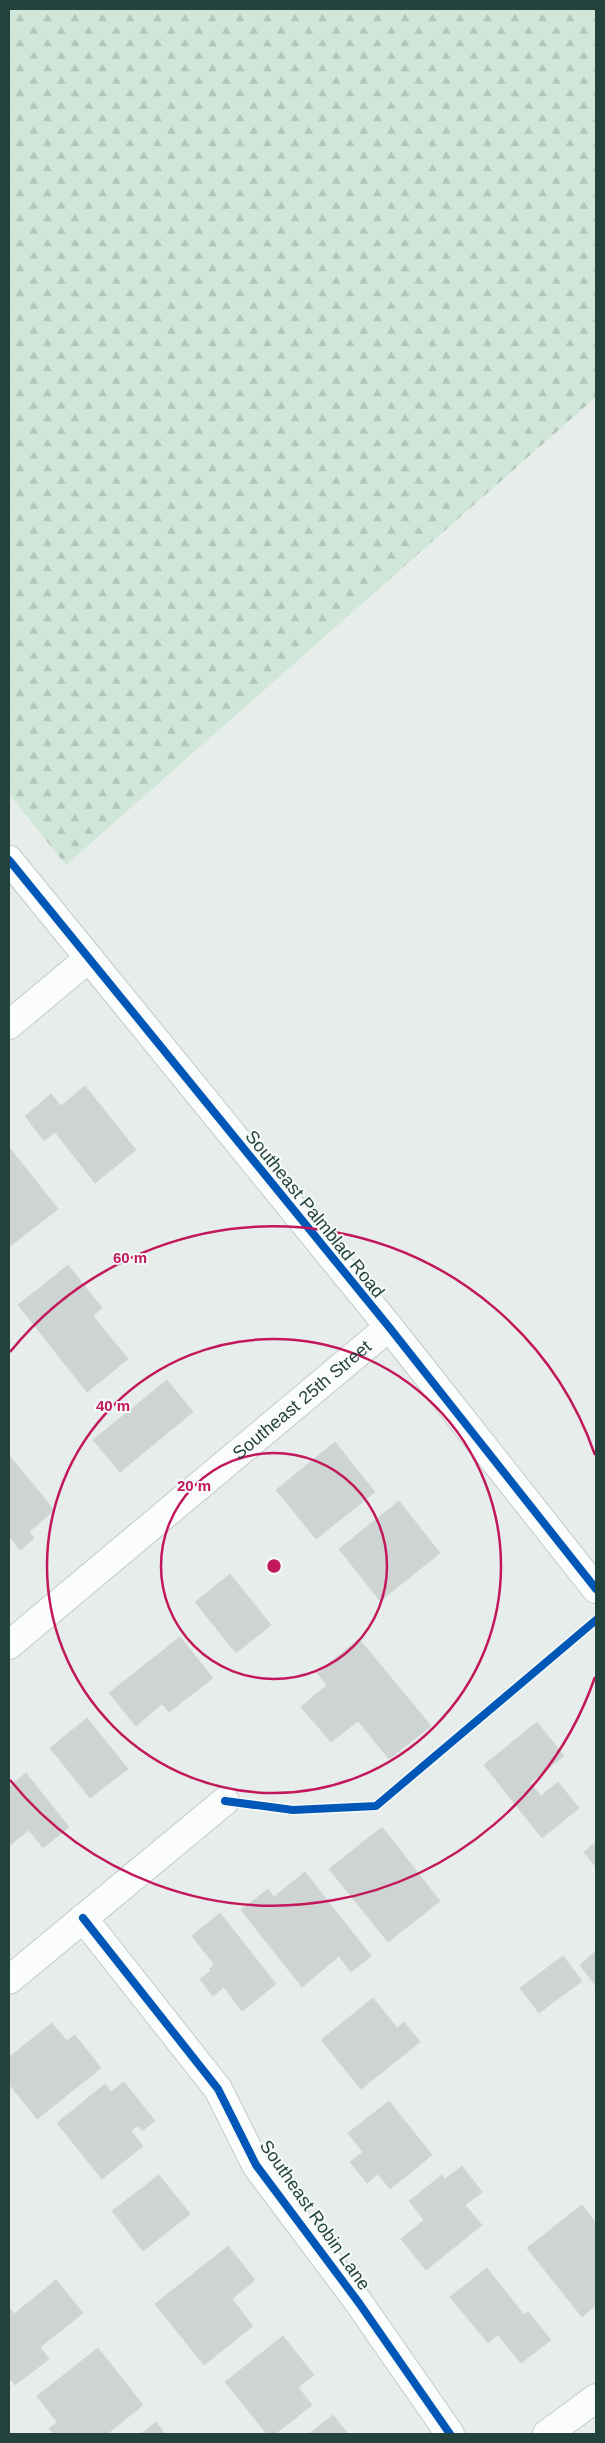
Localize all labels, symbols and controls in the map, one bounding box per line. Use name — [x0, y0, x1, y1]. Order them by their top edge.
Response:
street label: Southeast Palmblad Road — [241, 1126, 389, 1302]
text: 60 m — [113, 1249, 147, 1266]
street label: Southeast 25th Street — [229, 1336, 375, 1463]
text: 40 m — [96, 1397, 130, 1414]
text: 20 m — [177, 1477, 211, 1494]
centre of rings — [265, 1557, 283, 1575]
street label: Southeast Robin Lane — [256, 2136, 374, 2294]

